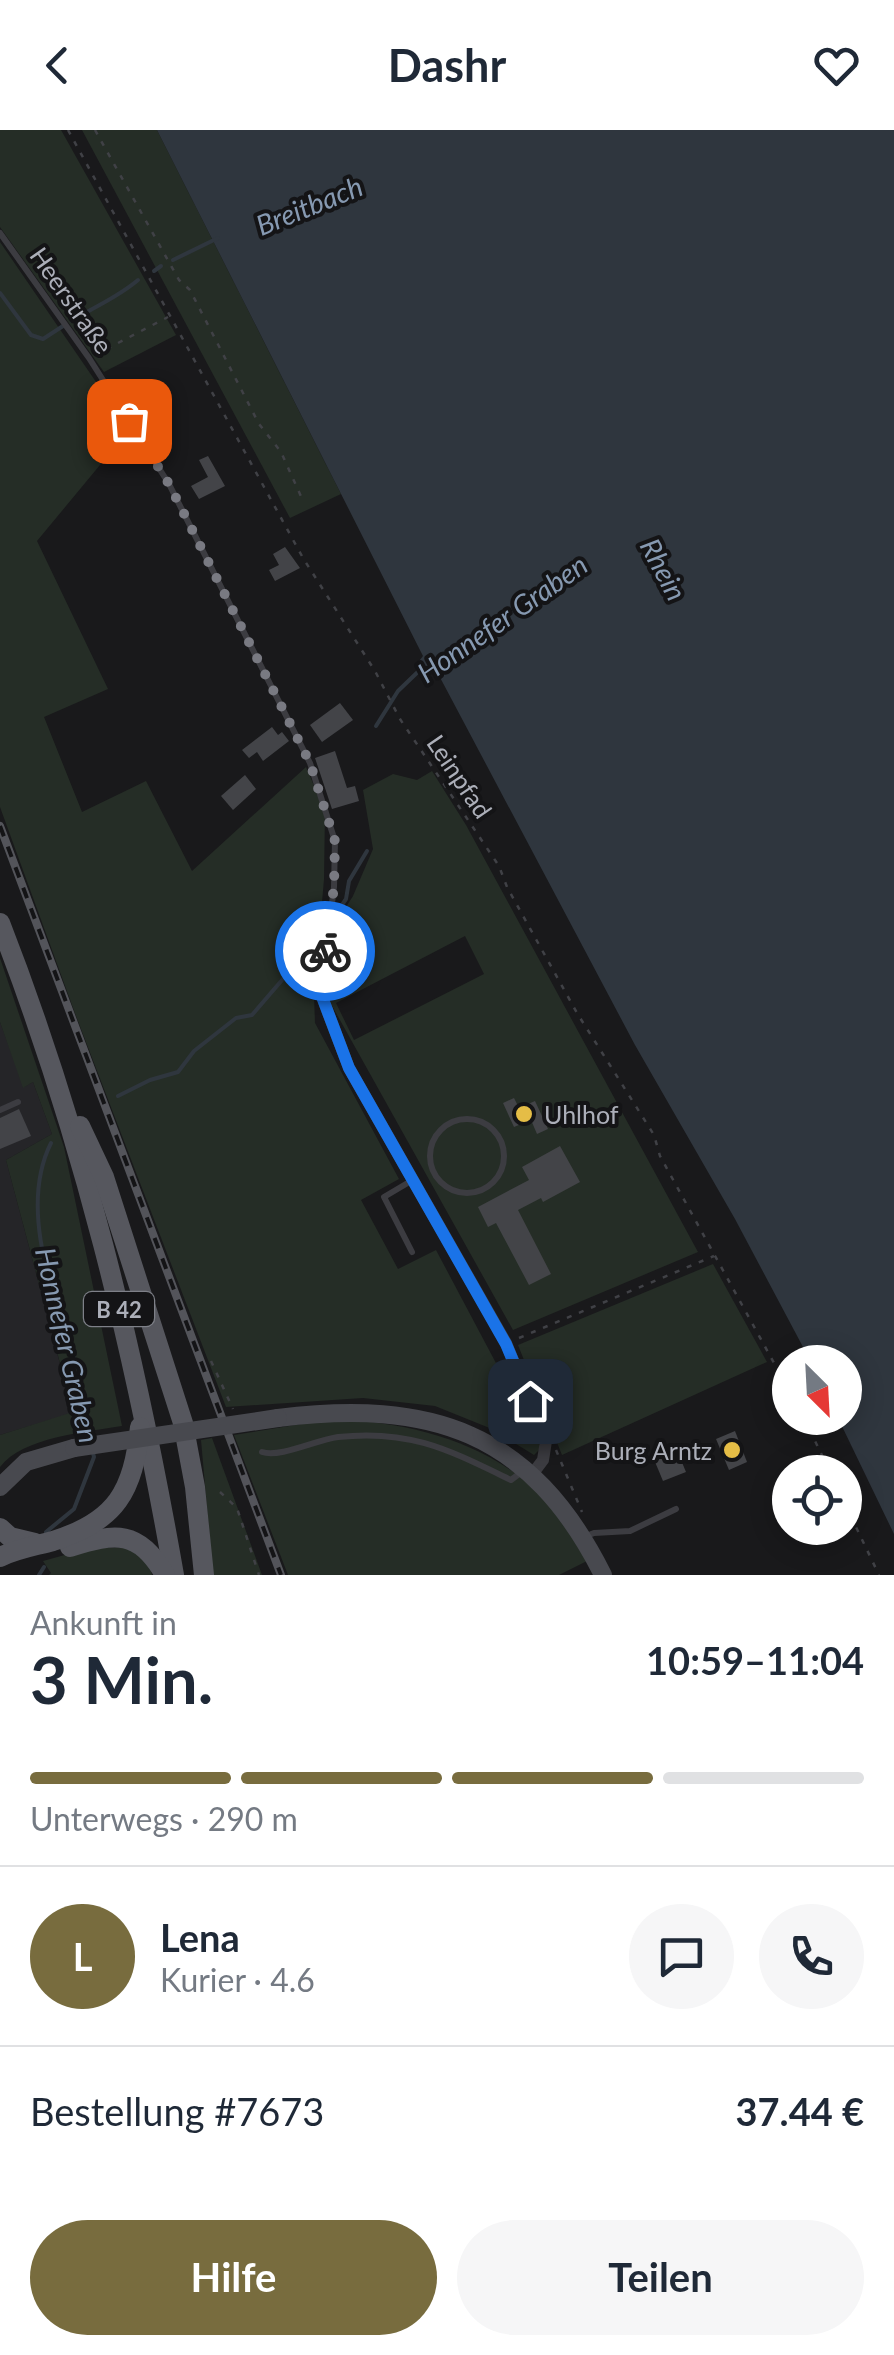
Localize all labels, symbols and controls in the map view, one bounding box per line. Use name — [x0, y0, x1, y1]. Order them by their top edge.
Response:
icon: back — [30, 38, 85, 93]
text: Dashr — [388, 38, 506, 92]
icon: heart — [809, 38, 864, 93]
water label: Breitbach — [251, 168, 367, 242]
street label: Heerstraße — [24, 241, 120, 359]
pin — [87, 379, 172, 464]
icon: bag — [102, 394, 157, 449]
water label: Rhein — [634, 532, 694, 606]
water label: Honnefer Graben — [411, 547, 593, 689]
street label: Leinpfad — [421, 729, 499, 823]
courier — [275, 901, 375, 1001]
icon: bike — [298, 924, 353, 979]
place label: Uhlhof — [544, 1099, 619, 1129]
marker: Uhlhof — [513, 1103, 535, 1125]
water label: Honnefer Graben — [29, 1244, 107, 1446]
road number: B 42 — [84, 1292, 154, 1326]
north arrow — [772, 1345, 862, 1435]
map controls — [772, 1345, 862, 1545]
pin — [488, 1359, 573, 1444]
icon: home — [503, 1374, 558, 1429]
place label: Burg Arntz — [595, 1435, 712, 1465]
marker: Burg Arntz — [721, 1439, 743, 1461]
button: locate — [772, 1455, 862, 1545]
text: Ankunft in — [30, 1603, 177, 1642]
text: 10:59–11:04 — [646, 1637, 864, 1683]
text: 3 Min. — [30, 1640, 213, 1718]
text: Unterwegs · 290 m — [30, 1799, 298, 1838]
button: chat — [629, 1904, 734, 2009]
button: phone — [759, 1904, 864, 2009]
text: Lena — [160, 1914, 240, 1960]
text: L — [73, 1933, 92, 1979]
text: Kurier · 4.6 — [160, 1960, 315, 1999]
text: Bestellung #7673 — [30, 2088, 324, 2134]
text: 37.44 € — [736, 2088, 864, 2134]
button: Hilfe — [30, 2220, 437, 2335]
button: Teilen — [457, 2220, 864, 2335]

